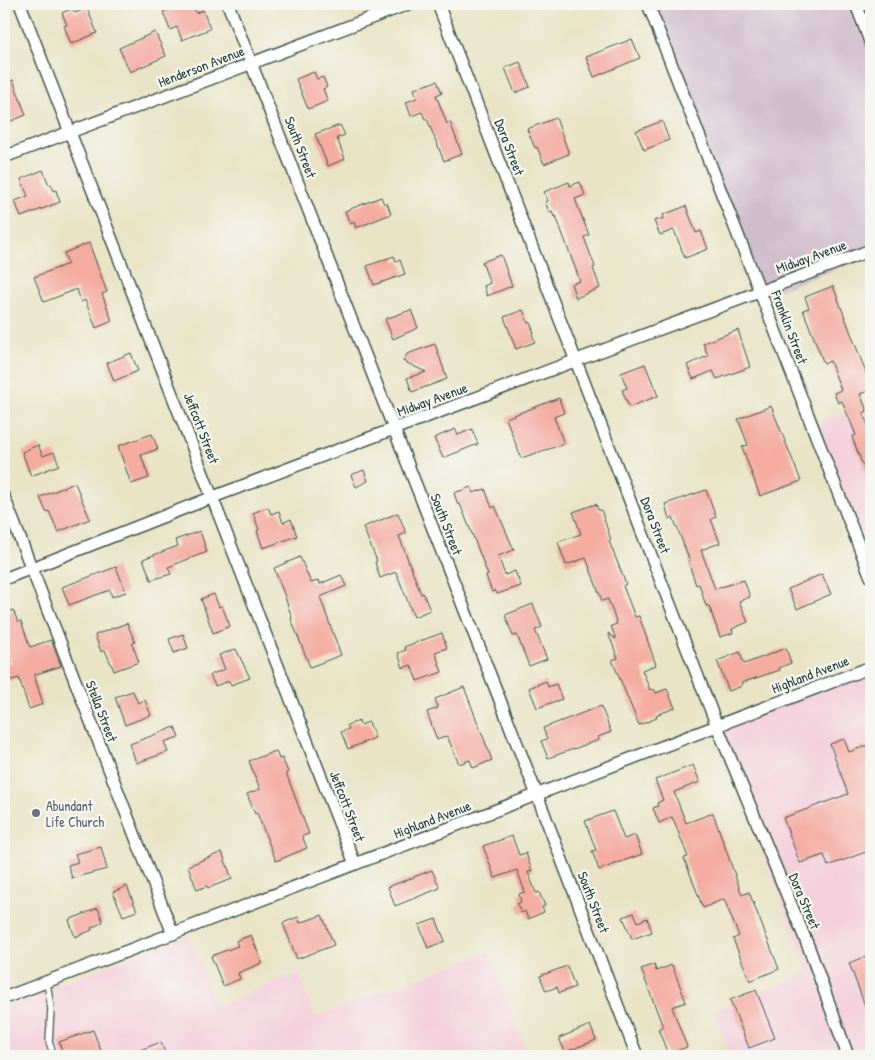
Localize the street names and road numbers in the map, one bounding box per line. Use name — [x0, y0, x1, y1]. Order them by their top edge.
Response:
street label: Henderson Avenue — [155, 41, 247, 91]
street label: South Street — [281, 114, 321, 181]
street label: Dora Street — [491, 116, 530, 178]
street label: Midway Avenue — [773, 234, 850, 278]
street label: Franklin Street — [767, 287, 813, 367]
street label: Midway Avenue — [394, 377, 471, 421]
street label: Jeffcott Street — [180, 390, 224, 466]
street label: South Street — [427, 491, 467, 558]
street label: Dora Street — [637, 494, 676, 556]
street label: Highland Avenue — [769, 650, 852, 698]
street label: Stella Street — [82, 678, 122, 745]
street label: Jeffcott Street — [326, 768, 370, 844]
street label: Highland Avenue — [391, 795, 474, 843]
street label: South Street — [574, 869, 614, 936]
street label: Dora Street — [785, 870, 825, 932]

